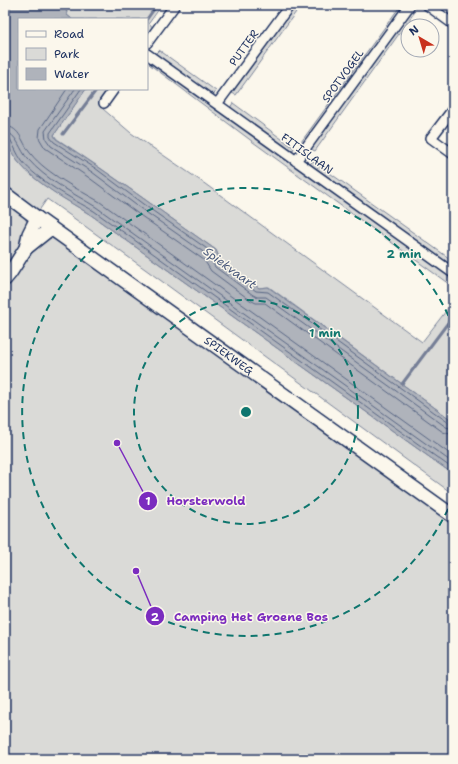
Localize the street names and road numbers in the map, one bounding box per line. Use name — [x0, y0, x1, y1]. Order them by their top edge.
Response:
street label: PUTTER — [226, 27, 262, 69]
street label: SPOTVOGEL — [319, 46, 367, 106]
street label: FITISLAAN — [278, 130, 336, 178]
street label: SPIEKWEG — [201, 333, 257, 379]

